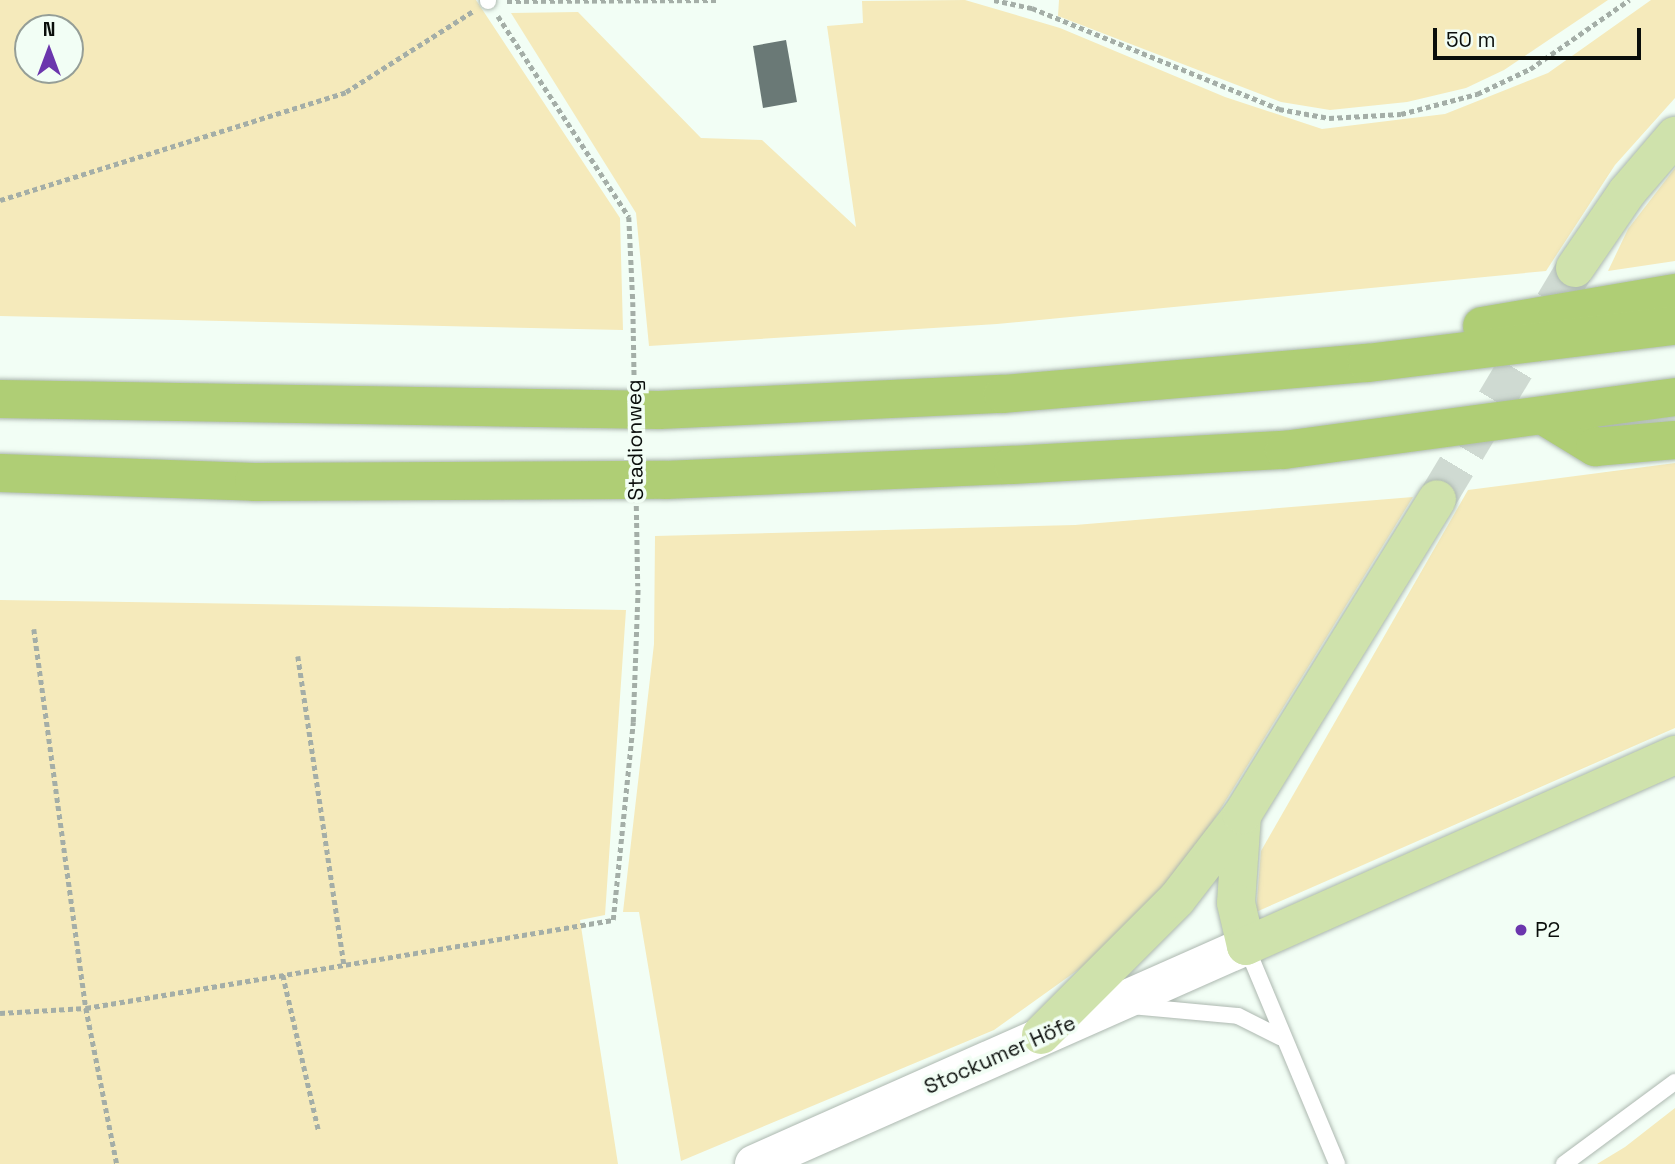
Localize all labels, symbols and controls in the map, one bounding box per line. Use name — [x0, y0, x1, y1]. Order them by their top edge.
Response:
north arrow — [14, 14, 84, 84]
scale bar — [1437, 14, 1645, 58]
text: N — [43, 17, 55, 42]
text: 50 m — [1446, 26, 1496, 53]
street label: Stadionweg — [621, 379, 649, 501]
place label: P2 — [1535, 917, 1560, 943]
marker: P2 — [1513, 922, 1529, 938]
street label: Stockumer Höfe — [920, 1010, 1080, 1100]

